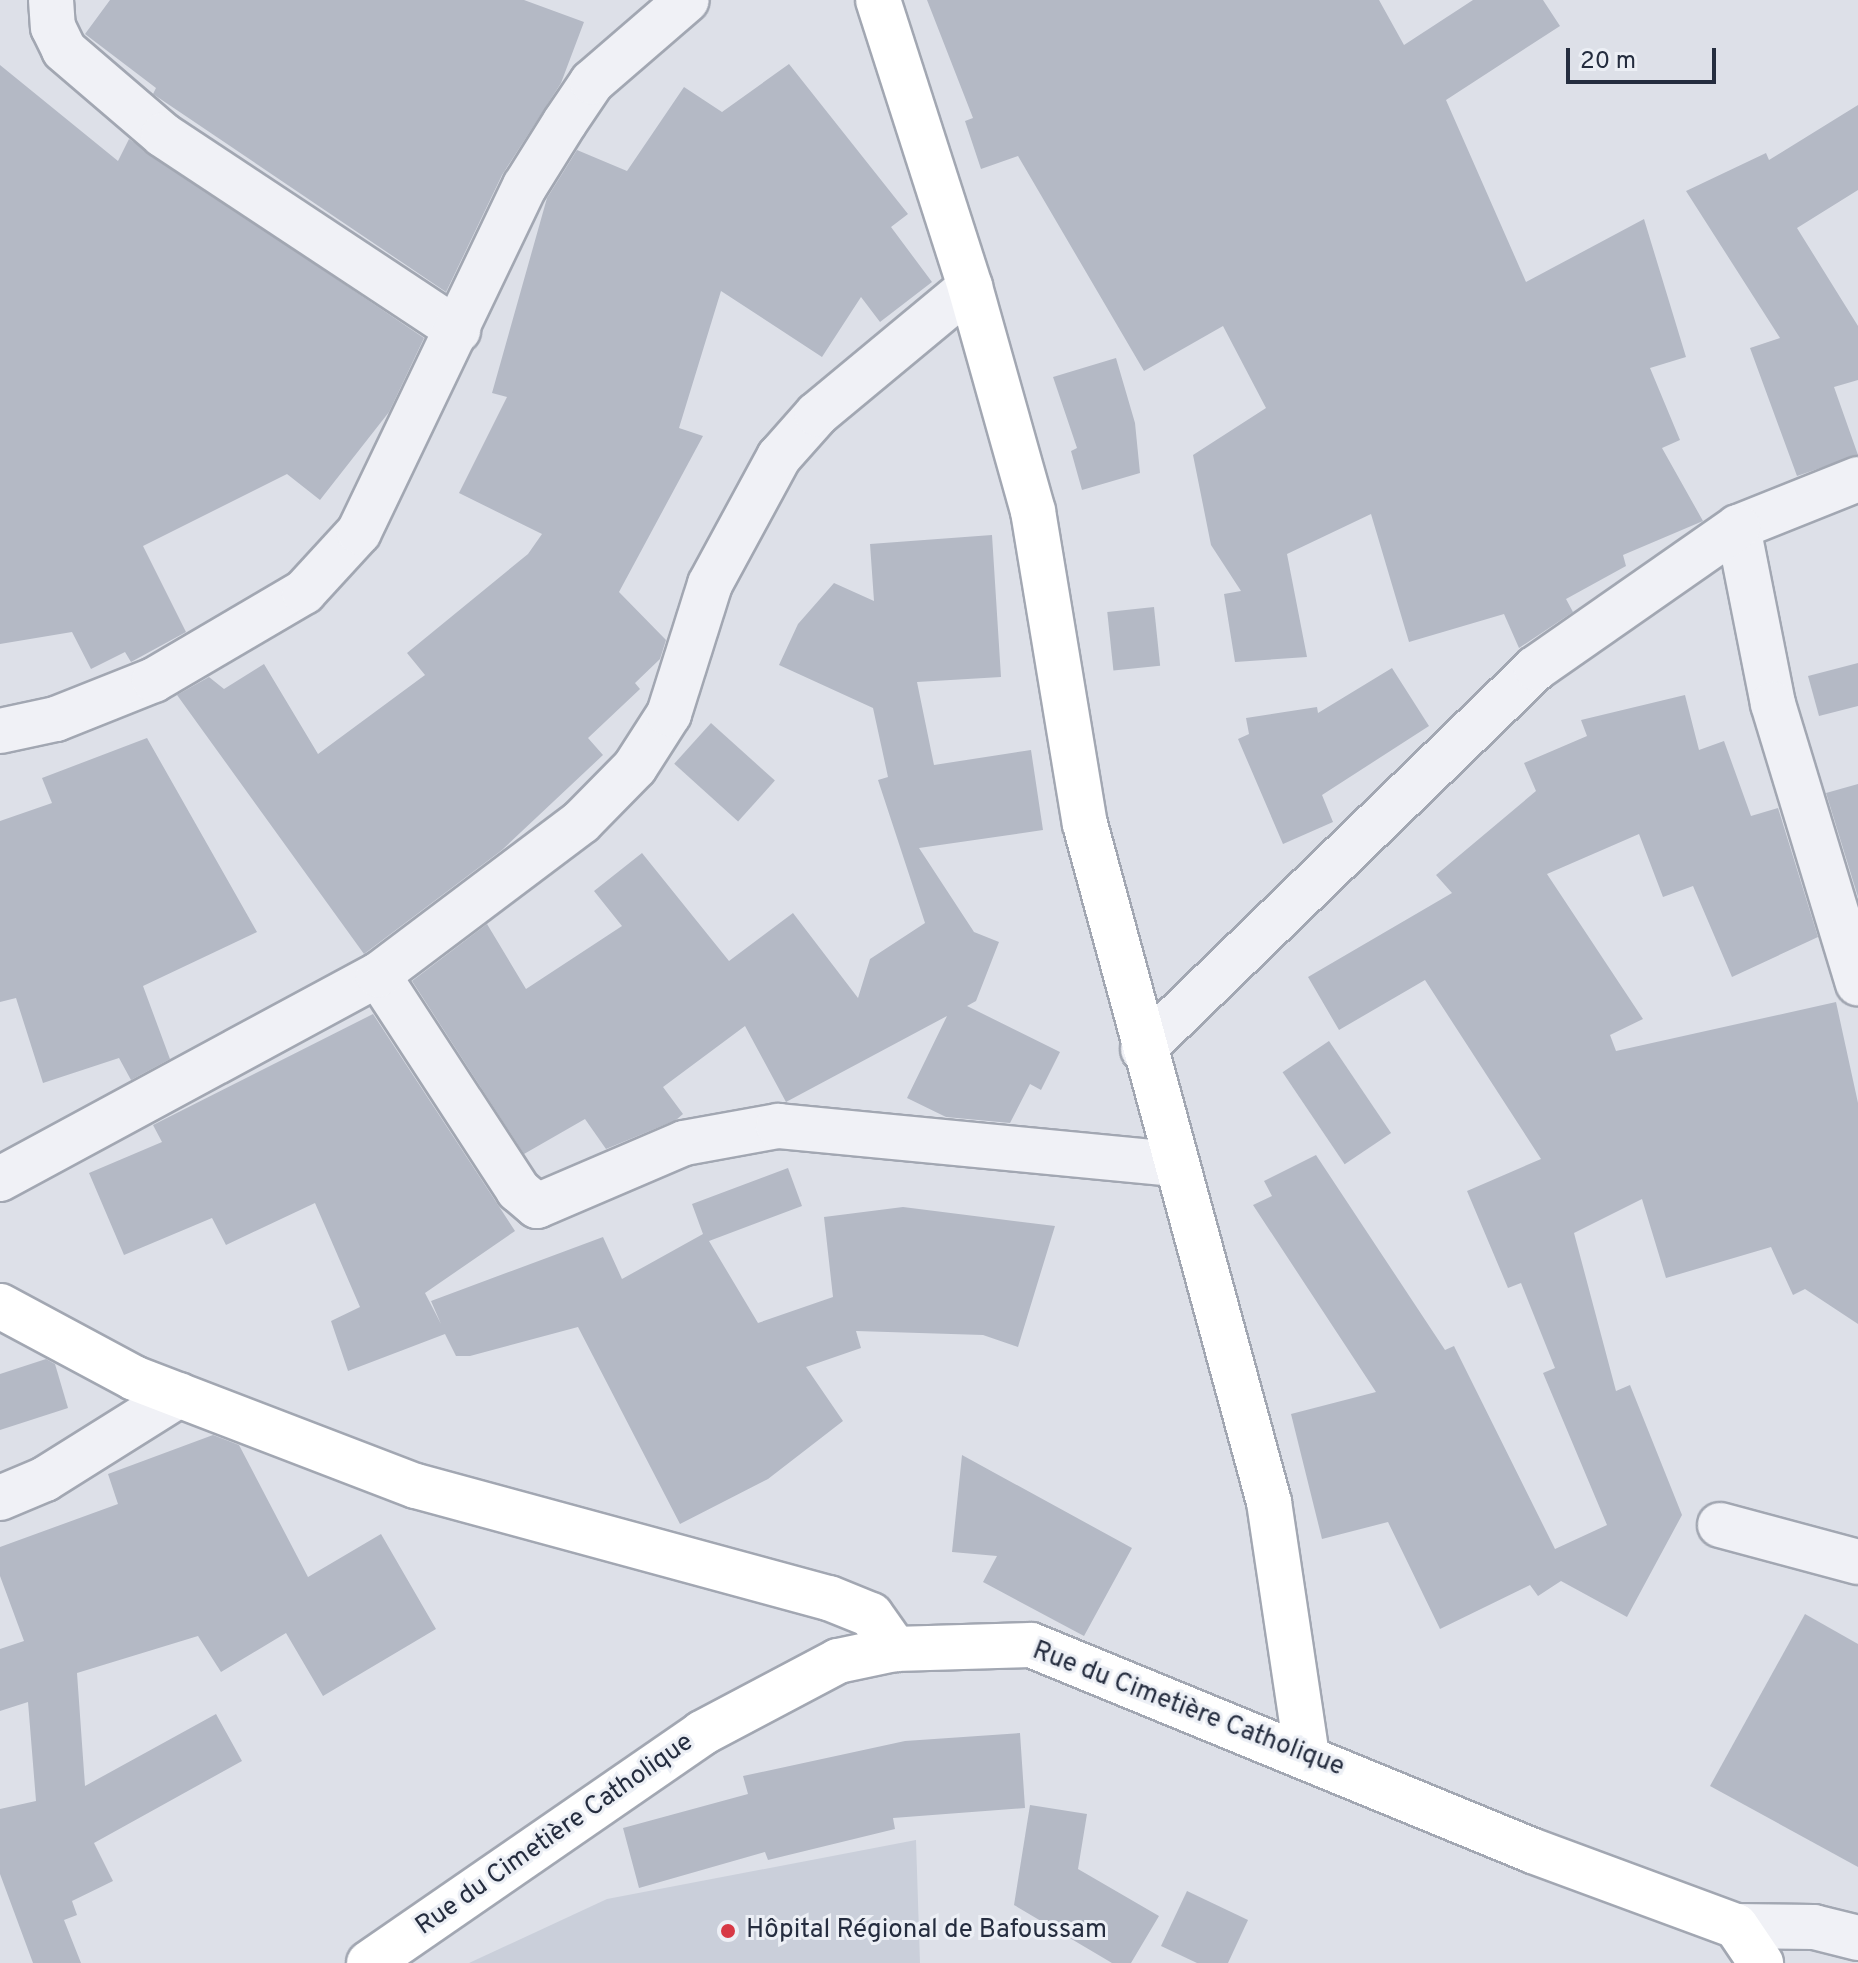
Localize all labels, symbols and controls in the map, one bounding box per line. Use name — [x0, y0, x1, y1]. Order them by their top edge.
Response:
scale bar — [1570, 32, 1720, 82]
text: 20 m — [1580, 47, 1636, 77]
street label: Rue du Cimetière Catholique — [1028, 1636, 1348, 1784]
street label: Rue du Cimetière Catholique — [410, 1727, 700, 1943]
place label: Hôpital Régional de Bafoussam — [746, 1915, 1107, 1947]
marker: Hôpital Régional de Bafoussam — [717, 1920, 739, 1942]

